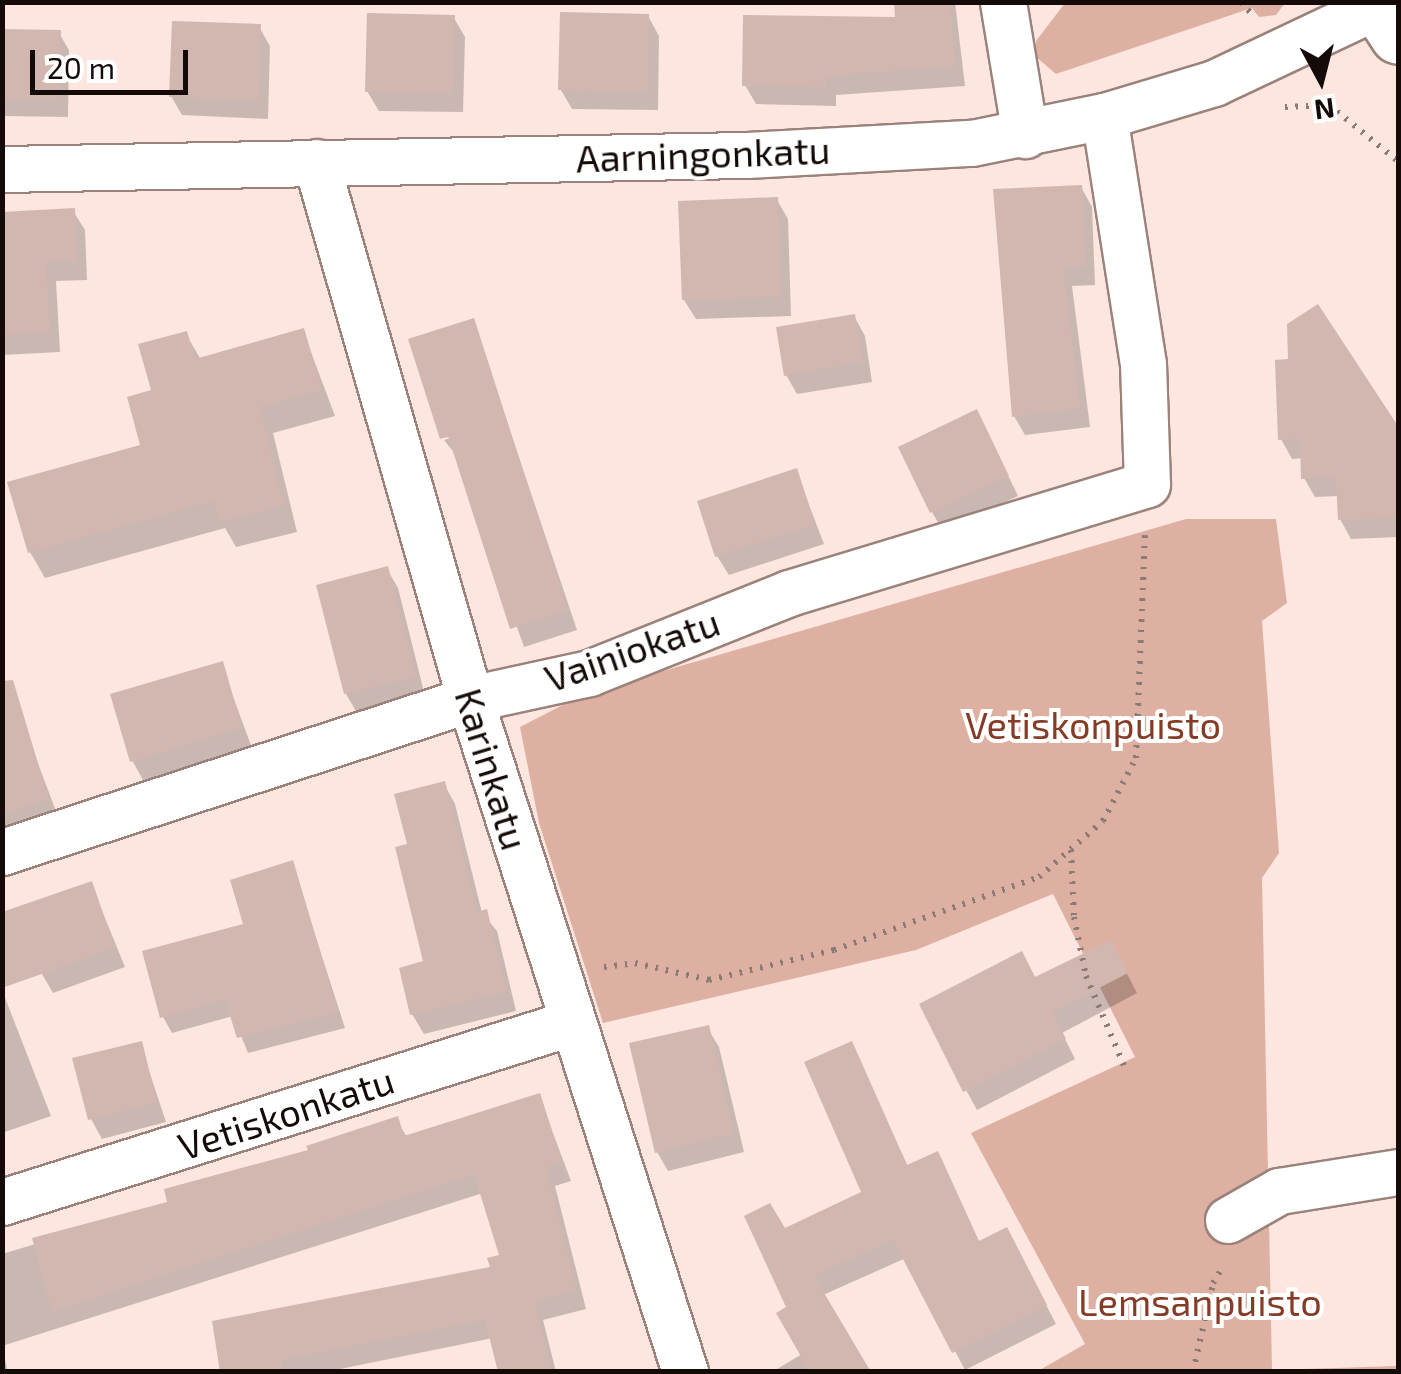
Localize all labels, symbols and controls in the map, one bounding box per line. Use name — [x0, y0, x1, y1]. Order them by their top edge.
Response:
scale bar — [35, 30, 192, 92]
north arrow — [1271, 30, 1371, 130]
text: 20 m — [47, 49, 115, 85]
text: N — [1313, 92, 1337, 128]
street label: Aarningonkatu — [575, 127, 831, 181]
street label: Vainiokatu — [539, 599, 725, 701]
street label: Karinkatu — [446, 683, 538, 855]
park label: Vetiskonpuisto — [965, 702, 1221, 748]
street label: Vetiskonkatu — [172, 1057, 400, 1169]
park label: Lemsanpuisto — [1078, 1279, 1322, 1325]

